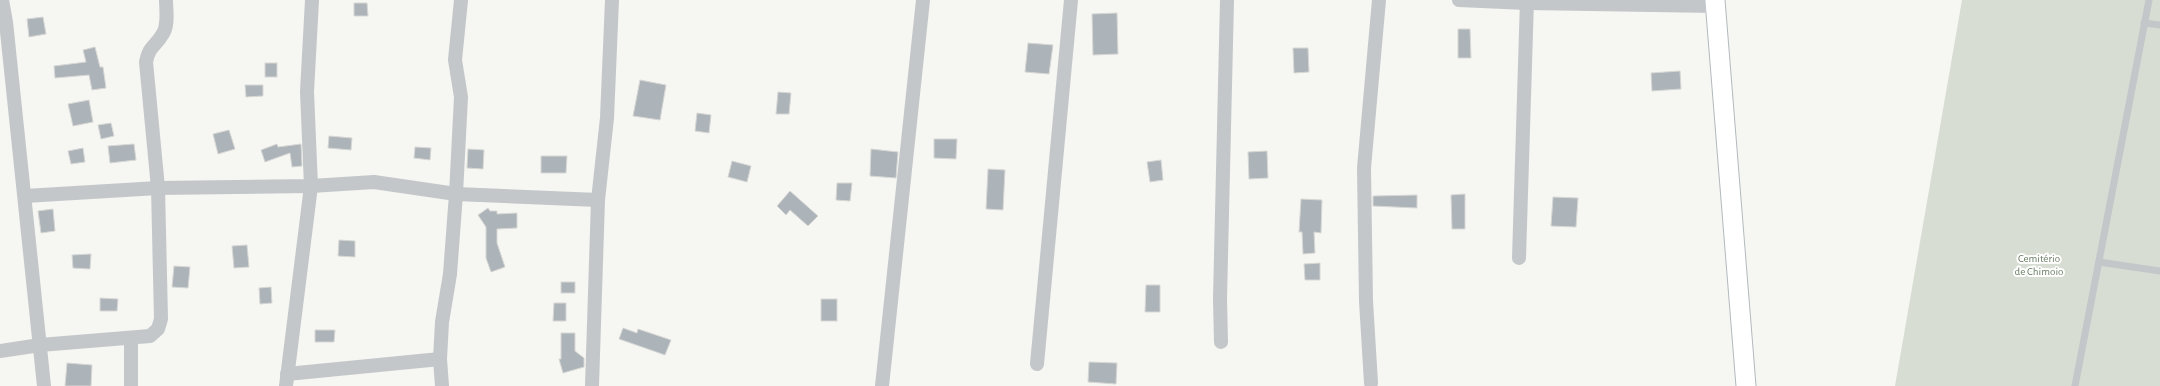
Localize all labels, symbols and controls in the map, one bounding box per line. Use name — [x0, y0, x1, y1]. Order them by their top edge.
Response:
park label: Cemitério de Chimoio — [2015, 253, 2063, 277]

